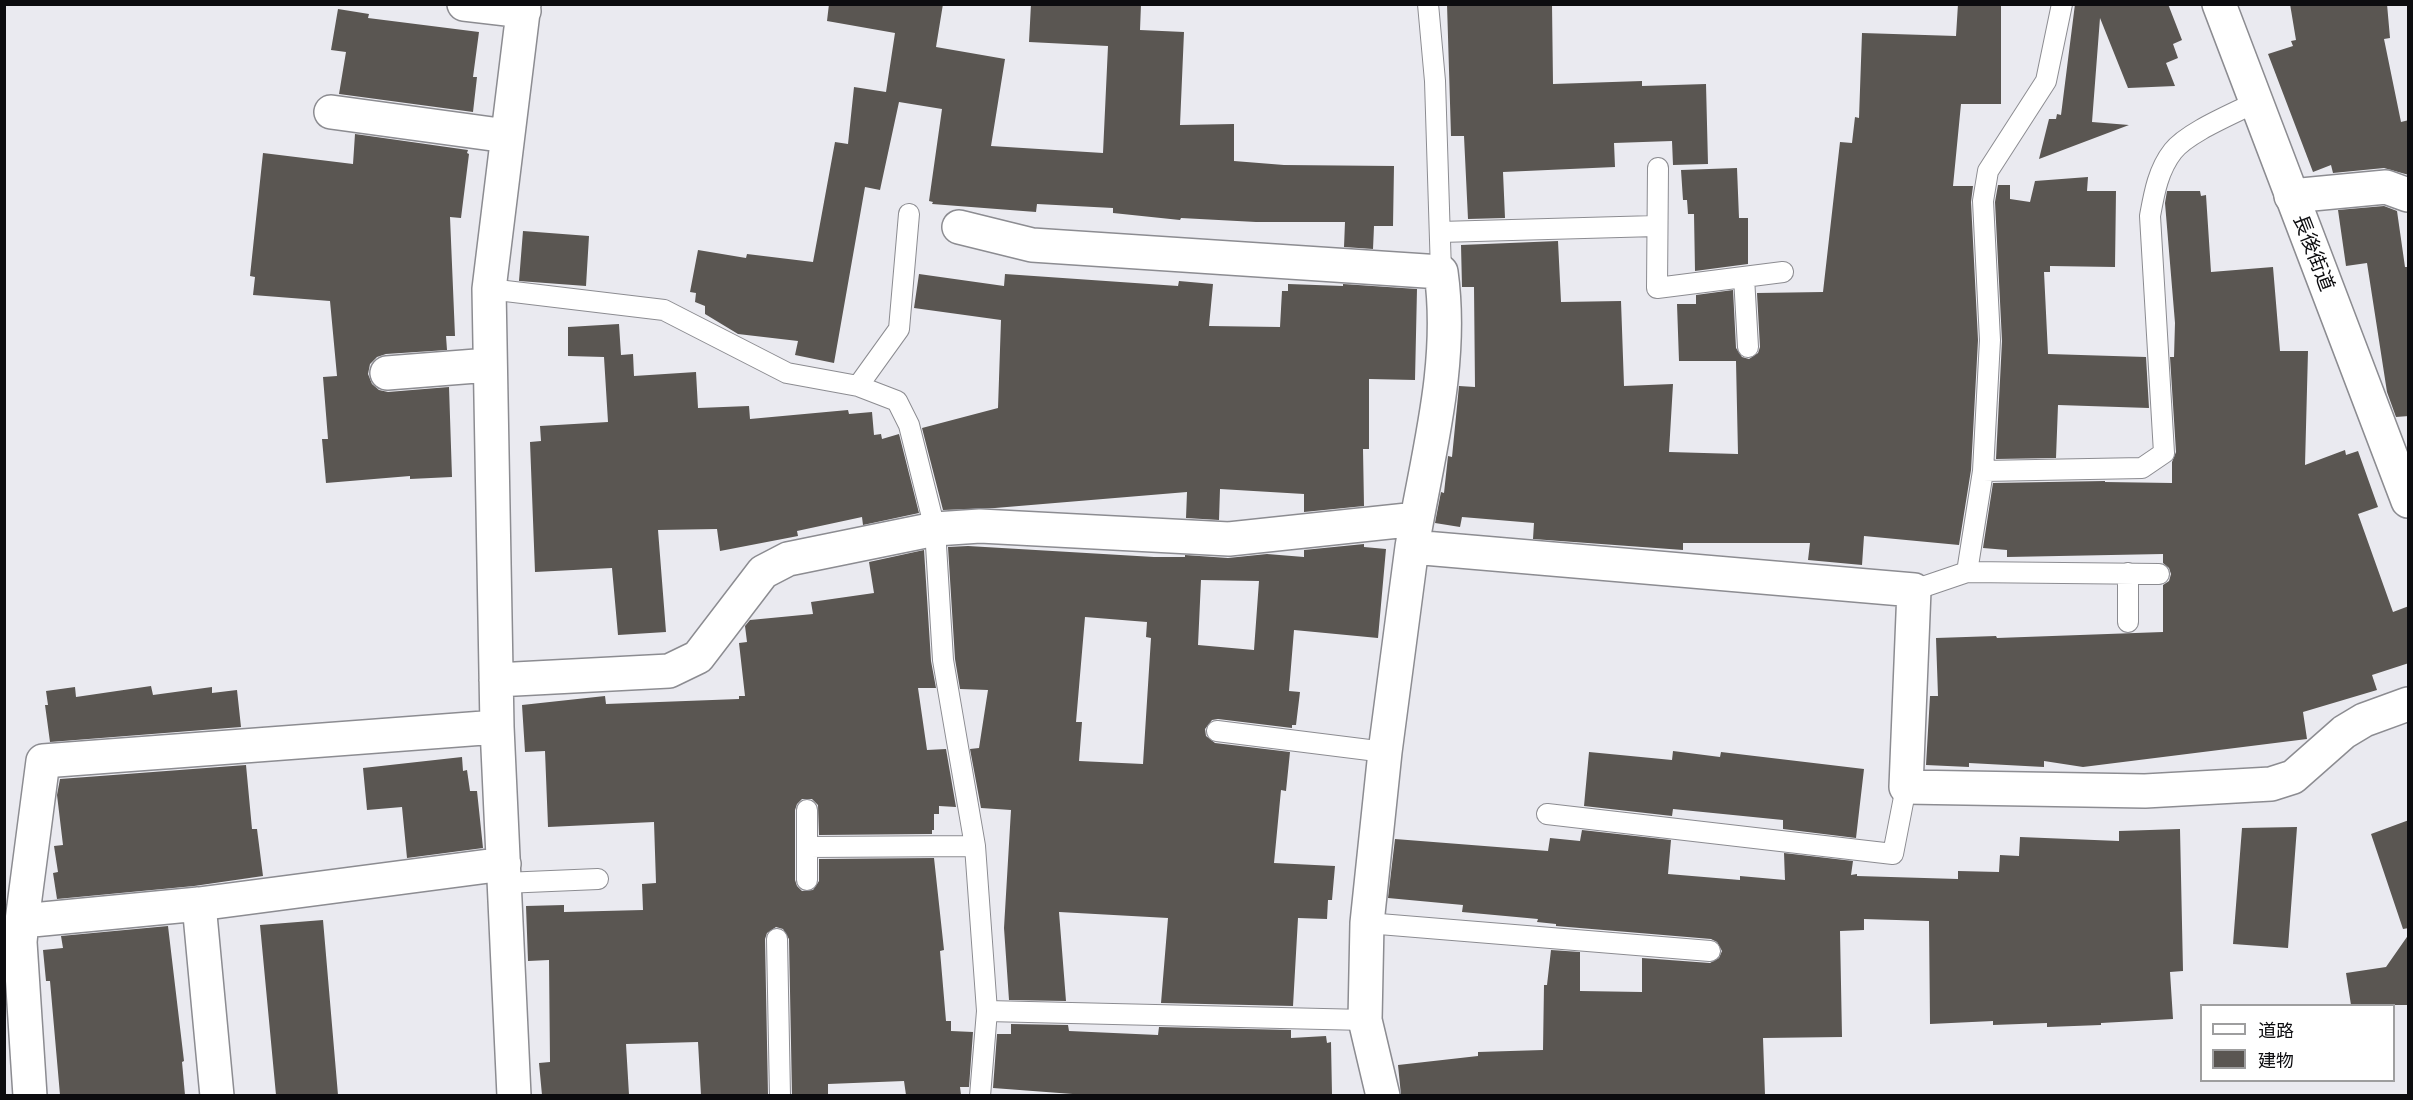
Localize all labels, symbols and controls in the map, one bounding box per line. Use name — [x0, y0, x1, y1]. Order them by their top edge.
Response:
street label: 長後街道 — [2287, 211, 2339, 295]
legend — [2200, 1004, 2395, 1082]
text: 道路 — [2258, 1019, 2294, 1042]
text: 建物 — [2258, 1049, 2294, 1072]

